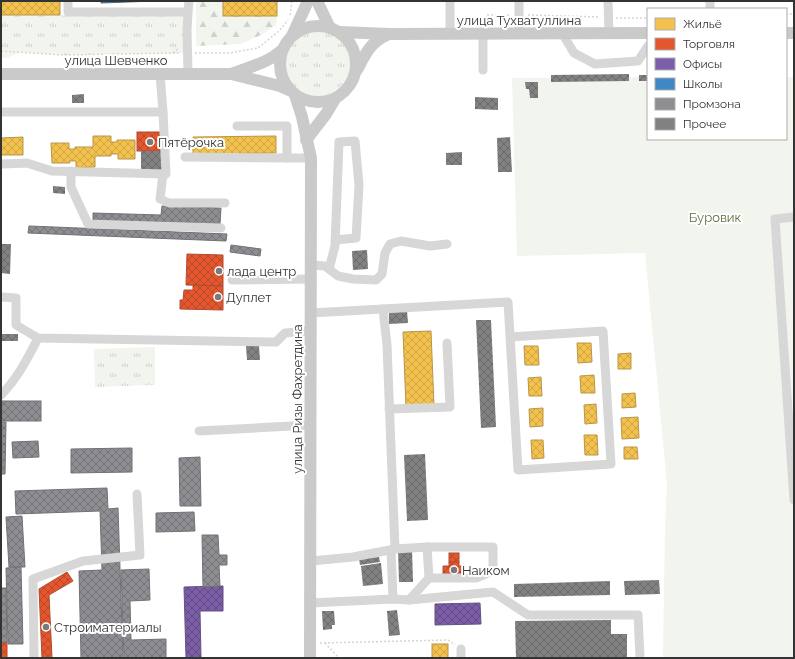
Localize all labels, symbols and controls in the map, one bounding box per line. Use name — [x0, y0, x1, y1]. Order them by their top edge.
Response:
legend — [647, 8, 787, 140]
street label: улица Тухватуллина — [457, 13, 581, 28]
text: Жильё — [683, 17, 722, 31]
text: Торговля — [683, 37, 735, 51]
street label: улица Шевченко — [64, 53, 168, 68]
text: Офисы — [683, 57, 722, 71]
text: Школы — [683, 77, 722, 91]
text: Промзона — [683, 97, 741, 111]
text: Прочее — [683, 117, 726, 131]
place label: Пятёрочка — [158, 135, 224, 150]
marker: Пятёрочка — [145, 137, 155, 147]
park label: Буровик — [689, 210, 742, 225]
place label: лада центр — [227, 264, 296, 279]
marker: лада центр — [214, 266, 224, 276]
place label: Дуплет — [226, 290, 271, 305]
marker: Дуплет — [213, 292, 223, 302]
street label: улица Ризы Фахретдина — [290, 324, 305, 474]
place label: Наиком — [462, 563, 510, 578]
marker: Наиком — [449, 565, 459, 575]
place label: Строиматериалы — [54, 620, 162, 635]
marker: Строиматериалы — [41, 622, 51, 632]

